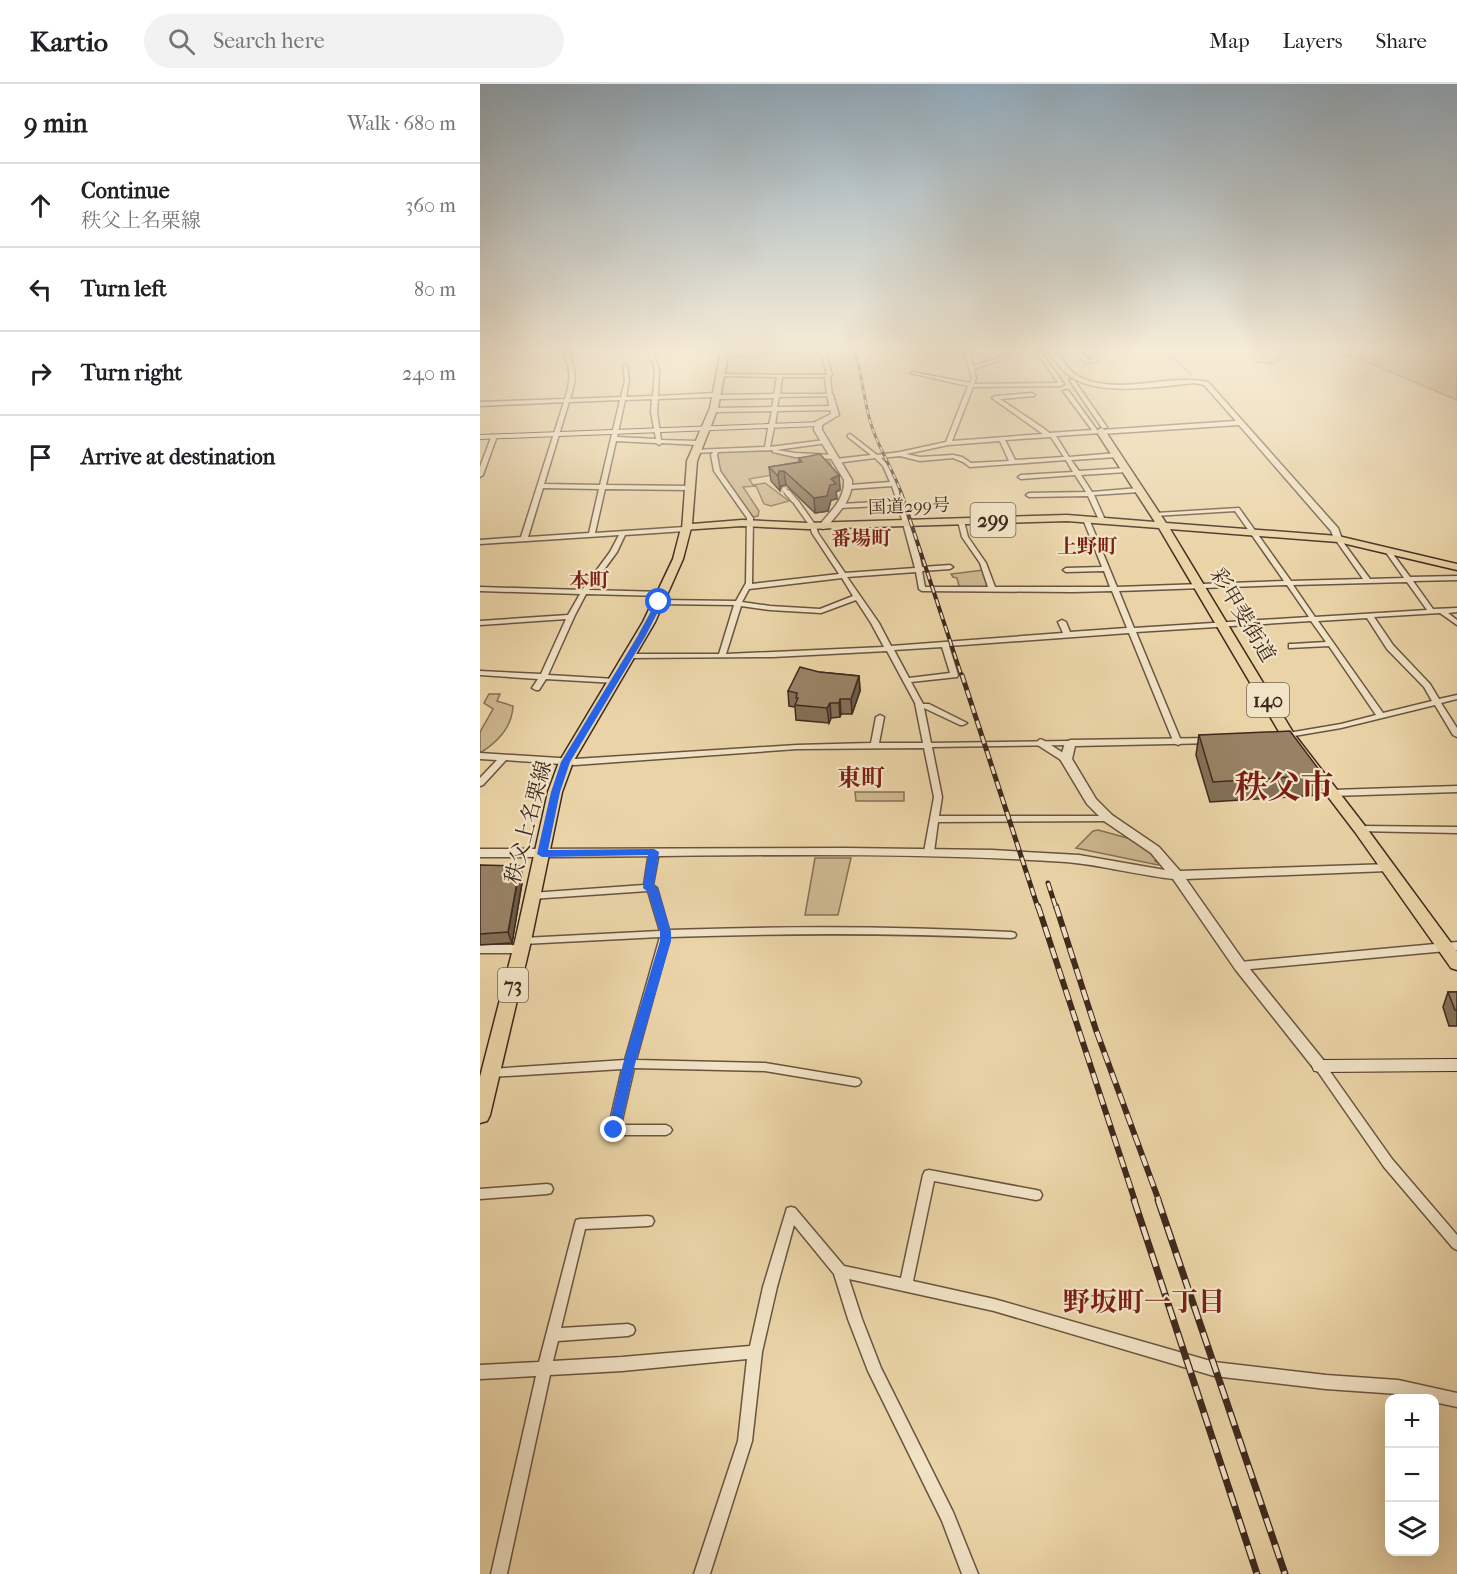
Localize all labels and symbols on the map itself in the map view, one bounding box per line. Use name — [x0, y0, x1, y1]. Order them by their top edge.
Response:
street label: 国道299号 — [868, 495, 950, 518]
road number: 299 — [970, 503, 1016, 537]
district label: 番場町 — [831, 527, 892, 550]
district label: 上野町 — [1057, 535, 1118, 558]
street label: 彩甲斐街道 — [1206, 564, 1280, 666]
district label: 本町 — [569, 569, 610, 592]
route start — [645, 588, 671, 614]
road number: 140 — [1247, 683, 1289, 717]
street label: 秩父上名栗線 — [500, 758, 556, 886]
district label: 東町 — [837, 764, 885, 792]
district label: 秩父市 — [1235, 768, 1334, 807]
road number: 73 — [498, 968, 528, 1002]
route end — [600, 1116, 626, 1142]
district label: 野坂町一丁目 — [1063, 1286, 1225, 1318]

